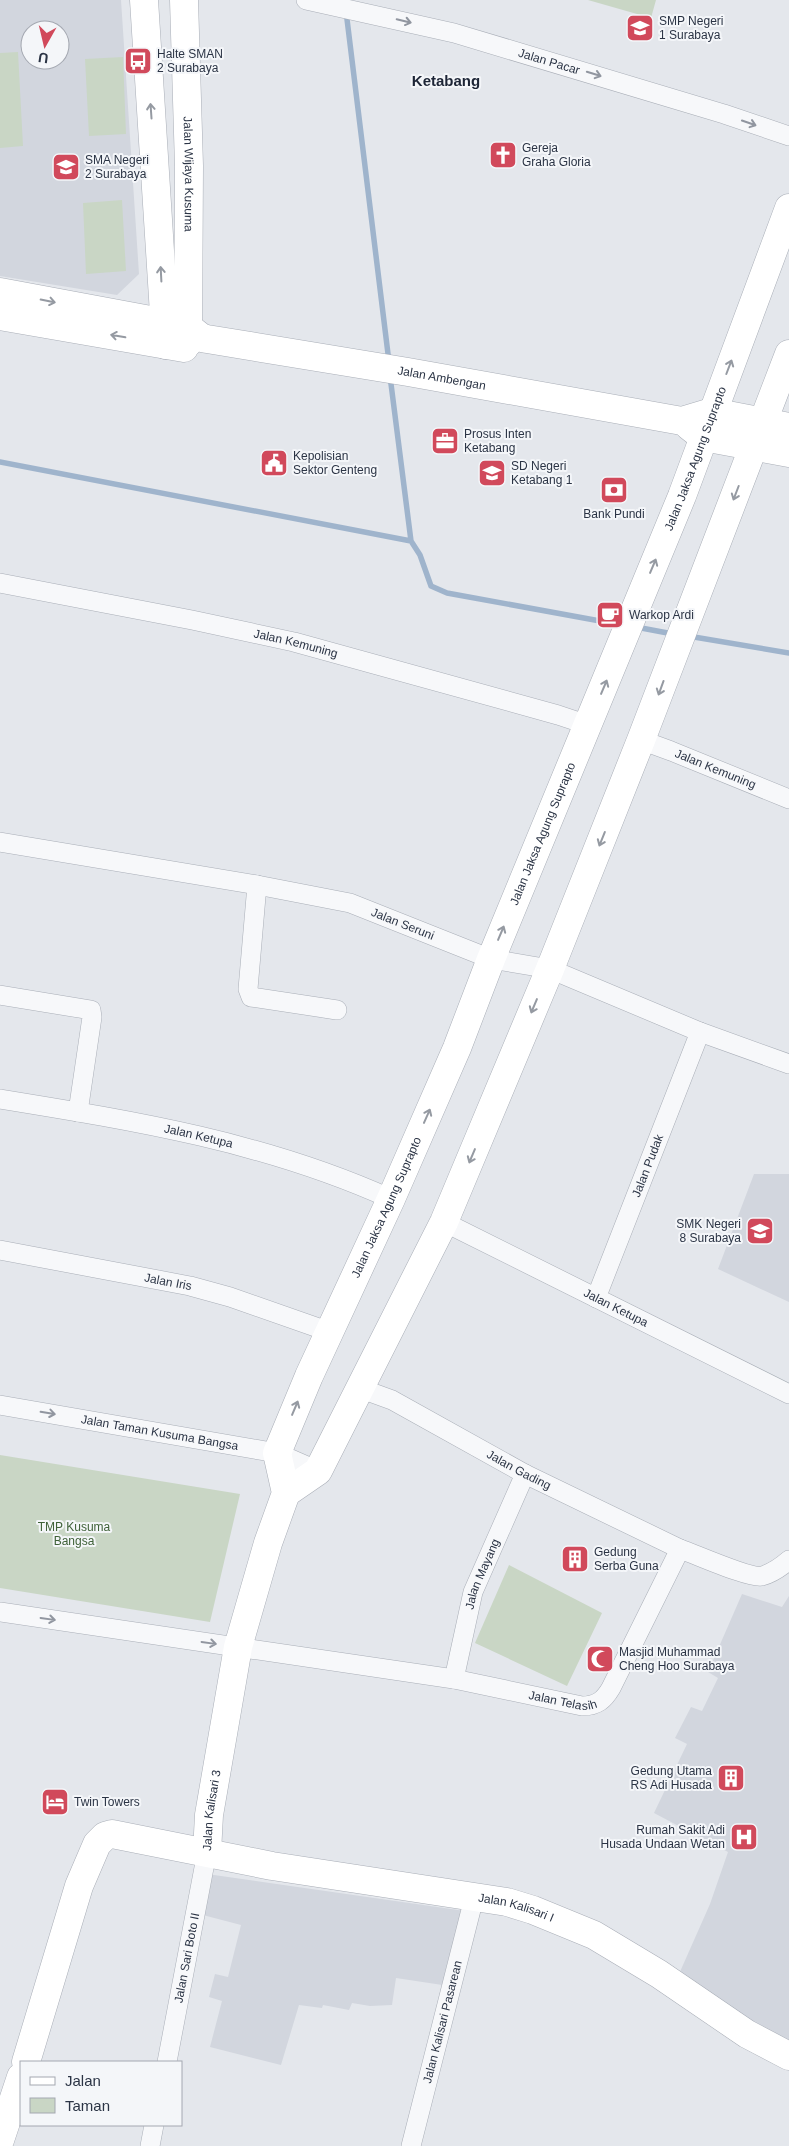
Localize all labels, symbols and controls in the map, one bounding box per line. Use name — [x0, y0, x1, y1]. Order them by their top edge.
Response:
school or university icon: SMP Negeri 1 Surabaya — [625, 13, 655, 43]
place label: SMP Negeri 1 Surabaya — [659, 14, 723, 42]
one-way arrow — [395, 17, 411, 26]
north arrow — [20, 20, 70, 70]
bus stop icon: Halte SMAN 2 Surabaya — [123, 46, 153, 76]
street label: Jalan Pacar — [517, 46, 582, 77]
place label: Halte SMAN 2 Surabaya — [157, 47, 223, 75]
text: U — [37, 49, 49, 67]
one-way arrow — [586, 70, 602, 80]
district label: Ketabang — [412, 72, 480, 89]
one-way arrow — [147, 104, 156, 120]
street label: Jalan Wijaya Kusuma — [181, 116, 196, 232]
one-way arrow — [741, 119, 756, 128]
church icon: Gereja Graha Gloria — [488, 140, 518, 170]
place label: Gereja Graha Gloria — [522, 141, 591, 169]
school or university icon: SMA Negeri 2 Surabaya — [51, 152, 81, 182]
place label: SMA Negeri 2 Surabaya — [85, 153, 149, 181]
one-way arrow — [157, 266, 166, 282]
one-way arrow — [40, 297, 56, 306]
one-way arrow — [110, 330, 126, 340]
one-way arrow — [725, 360, 734, 375]
street label: Jalan Ambengan — [396, 363, 487, 393]
street label: Jalan Jaksa Agung Suprapto — [661, 384, 729, 533]
office icon: Prosus Inten Ketabang — [430, 426, 460, 456]
place label: Prosus Inten Ketabang — [464, 427, 531, 455]
public building icon: Kepolisian Sektor Genteng — [259, 448, 289, 478]
place label: Kepolisian Sektor Genteng — [293, 449, 377, 477]
school or university icon: SD Negeri Ketabang 1 — [477, 458, 507, 488]
place label: SD Negeri Ketabang 1 — [511, 459, 573, 487]
bank icon: Bank Pundi — [599, 475, 629, 505]
one-way arrow — [731, 484, 740, 500]
place label: Bank Pundi — [583, 507, 645, 521]
one-way arrow — [649, 558, 658, 573]
cafe icon: Warkop Ardi — [595, 600, 625, 630]
place label: Warkop Ardi — [629, 608, 694, 622]
street label: Jalan Kemuning — [252, 627, 339, 661]
one-way arrow — [600, 679, 609, 695]
one-way arrow — [656, 680, 665, 695]
street label: Jalan Kemuning — [673, 746, 758, 792]
street label: Jalan Jaksa Agung Suprapto — [507, 760, 578, 907]
one-way arrow — [596, 831, 606, 846]
street label: Jalan Seruni — [369, 905, 436, 943]
one-way arrow — [498, 926, 507, 941]
one-way arrow — [529, 998, 539, 1013]
one-way arrow — [423, 1109, 433, 1124]
street label: Jalan Ketupa — [163, 1121, 235, 1151]
street label: Jalan Pudak — [629, 1131, 667, 1199]
street label: Jalan Jaksa Agung Suprapto — [349, 1134, 424, 1280]
one-way arrow — [467, 1148, 476, 1163]
school or university icon: SMK Negeri 8 Surabaya — [745, 1216, 775, 1246]
place label: SMK Negeri 8 Surabaya — [676, 1217, 741, 1245]
street label: Jalan Iris — [143, 1270, 193, 1293]
street label: Jalan Ketupa — [581, 1286, 651, 1330]
one-way arrow — [291, 1401, 301, 1416]
one-way arrow — [40, 1408, 56, 1418]
street label: Jalan Taman Kusuma Bangsa — [80, 1412, 240, 1453]
street label: Jalan Gading — [484, 1447, 553, 1493]
park label: TMP Kusuma Bangsa — [38, 1520, 111, 1548]
street label: Jalan Mayang — [462, 1537, 503, 1611]
building icon: Gedung Serba Guna — [560, 1544, 590, 1574]
place label: Gedung Serba Guna — [594, 1545, 659, 1573]
one-way arrow — [40, 1614, 56, 1624]
one-way arrow — [201, 1638, 217, 1648]
mosque icon: Masjid Muhammad Cheng Hoo Surabaya — [585, 1644, 615, 1674]
place label: Masjid Muhammad Cheng Hoo Surabaya — [619, 1645, 735, 1673]
street label: Jalan Telasih — [527, 1688, 599, 1713]
building icon: Gedung Utama RS Adi Husada — [716, 1763, 746, 1793]
place label: Gedung Utama RS Adi Husada — [631, 1764, 712, 1792]
street label: Jalan Kalisari 3 — [200, 1768, 224, 1851]
hotel icon: Twin Towers — [40, 1787, 70, 1817]
place label: Twin Towers — [74, 1795, 140, 1809]
hospital icon: Rumah Sakit Adi Husada Undaan Wetan — [729, 1822, 759, 1852]
place label: Rumah Sakit Adi Husada Undaan Wetan — [600, 1823, 725, 1851]
street label: Jalan Kalisari I — [477, 1891, 556, 1925]
street label: Jalan Sari Boto II — [171, 1912, 202, 2004]
street label: Jalan Kalisari Pasarean — [420, 1959, 465, 2085]
legend — [20, 2061, 182, 2126]
text: Jalan — [65, 2072, 101, 2089]
text: Taman — [65, 2097, 110, 2114]

